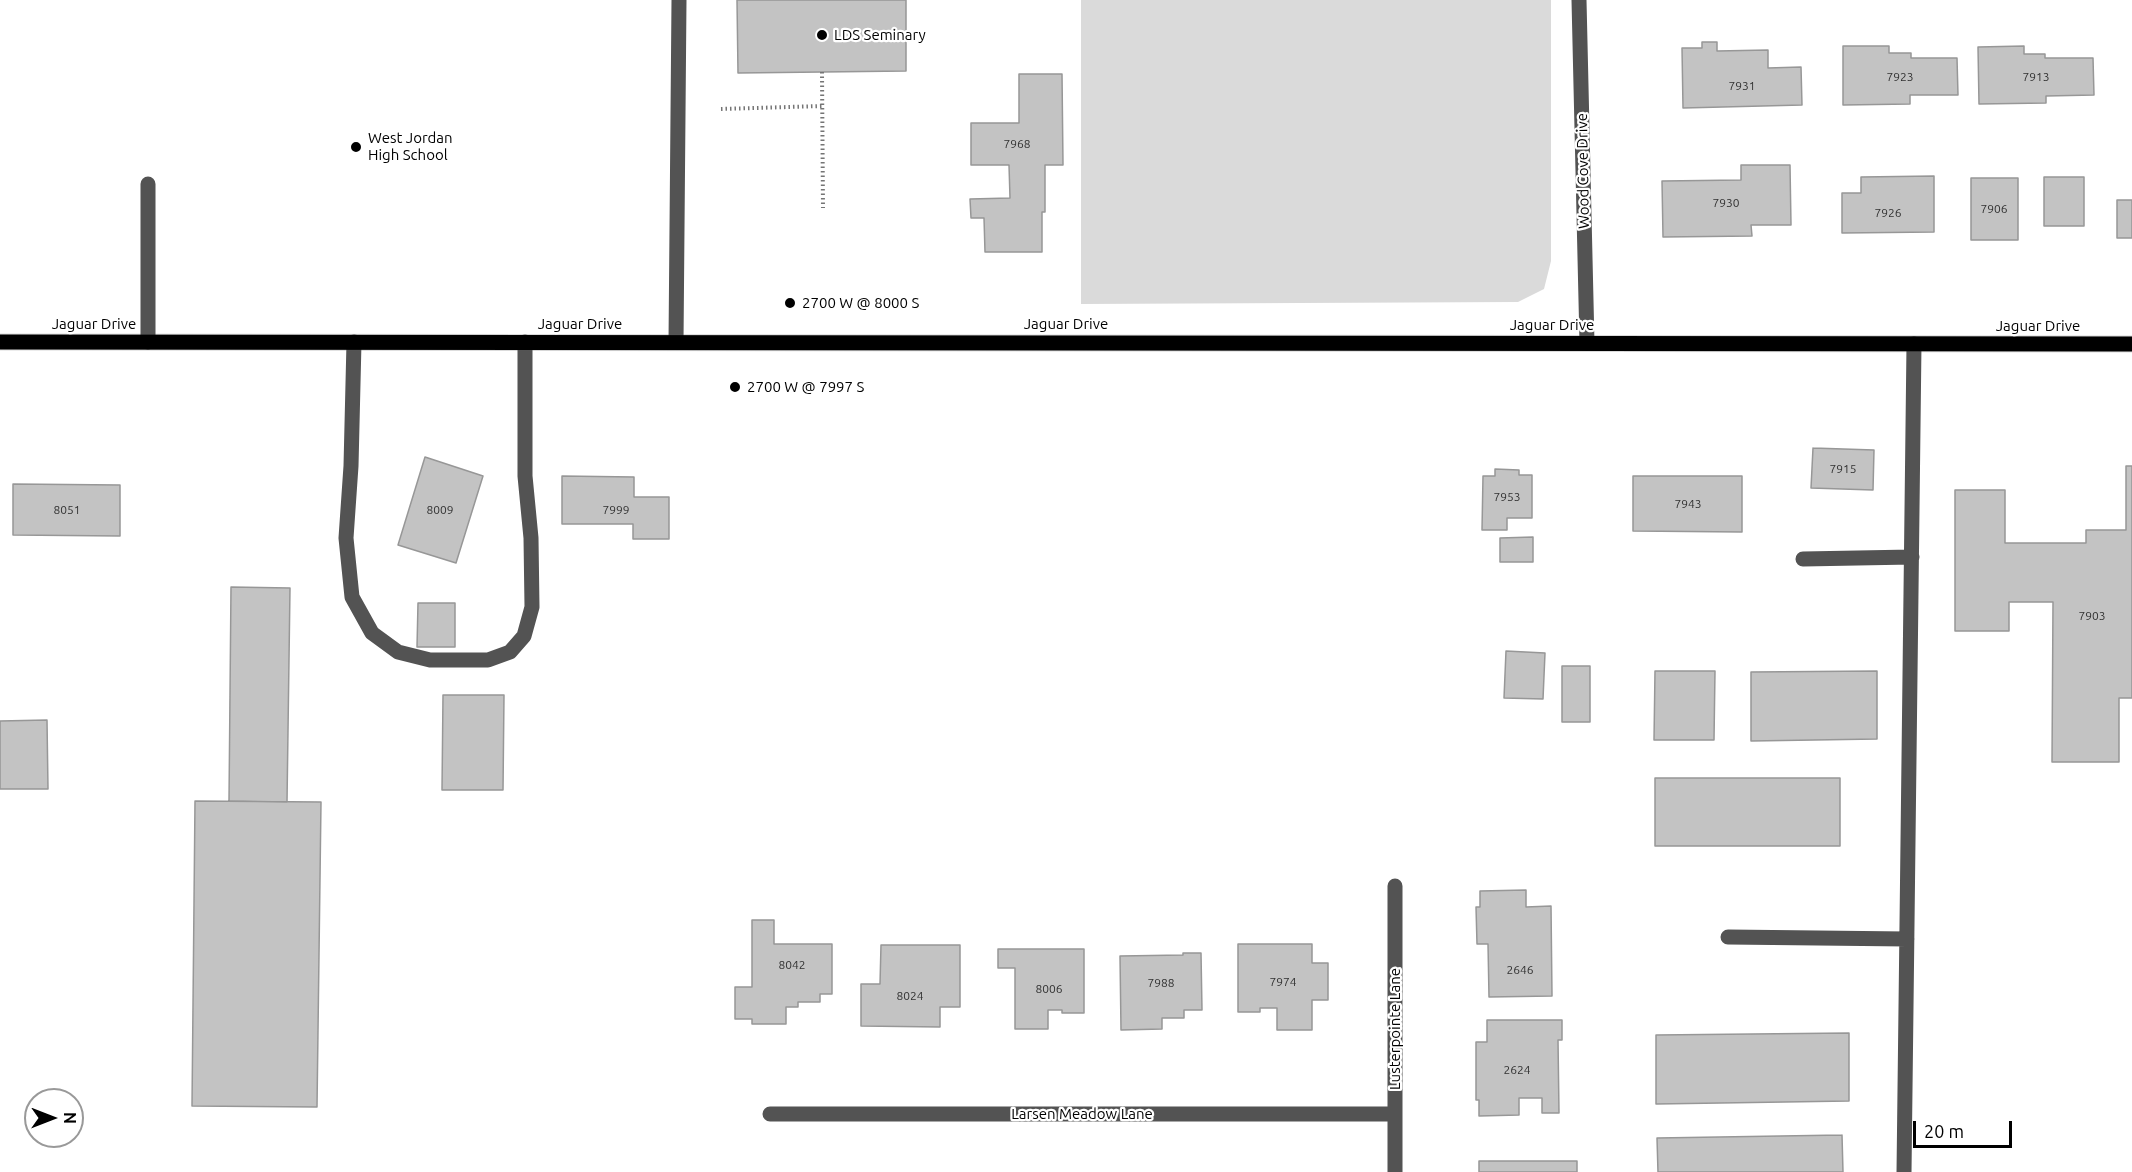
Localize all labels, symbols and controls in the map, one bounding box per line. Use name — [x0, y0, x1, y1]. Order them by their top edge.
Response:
place label: LDS Seminary — [834, 26, 926, 44]
marker: LDS Seminary — [815, 28, 829, 42]
house number: 7923 — [1886, 70, 1914, 84]
house number: 7913 — [2022, 70, 2050, 84]
house number: 7931 — [1728, 79, 1756, 93]
street label: Wood Cove Drive — [1573, 113, 1593, 229]
place label: West Jordan High School — [368, 129, 453, 164]
house number: 7968 — [1003, 137, 1031, 151]
marker: West Jordan High School — [349, 140, 363, 154]
house number: 7930 — [1712, 196, 1740, 210]
house number: 7906 — [1980, 202, 2008, 216]
house number: 7926 — [1874, 206, 1902, 220]
place label: 2700 W @ 8000 S — [802, 294, 919, 312]
marker: 2700 W @ 8000 S — [783, 296, 797, 310]
street label: Jaguar Drive — [52, 315, 136, 333]
street label: Jaguar Drive — [538, 315, 622, 333]
street label: Jaguar Drive — [1024, 315, 1108, 333]
street label: Jaguar Drive — [1510, 316, 1594, 334]
street label: Jaguar Drive — [1996, 317, 2080, 335]
place label: 2700 W @ 7997 S — [747, 378, 864, 396]
marker: 2700 W @ 7997 S — [728, 380, 742, 394]
house number: 7915 — [1829, 462, 1857, 476]
house number: 7953 — [1493, 490, 1521, 504]
house number: 7943 — [1674, 497, 1702, 511]
house number: 8051 — [53, 503, 81, 517]
house number: 8009 — [426, 503, 454, 517]
house number: 7999 — [602, 503, 630, 517]
house number: 7903 — [2078, 609, 2106, 623]
house number: 8042 — [778, 958, 806, 972]
house number: 2646 — [1506, 963, 1534, 977]
street label: Lusterpointe Lane — [1386, 968, 1404, 1090]
house number: 7974 — [1269, 975, 1297, 989]
house number: 7988 — [1147, 976, 1175, 990]
house number: 8006 — [1035, 982, 1063, 996]
house number: 8024 — [896, 989, 924, 1003]
house number: 2624 — [1503, 1063, 1531, 1077]
north arrow — [24, 1088, 84, 1148]
street label: Larsen Meadow Lane — [1011, 1105, 1153, 1123]
scale bar — [1916, 1109, 2015, 1147]
text: N — [61, 1112, 79, 1124]
text: 20 m — [1924, 1121, 1964, 1141]

